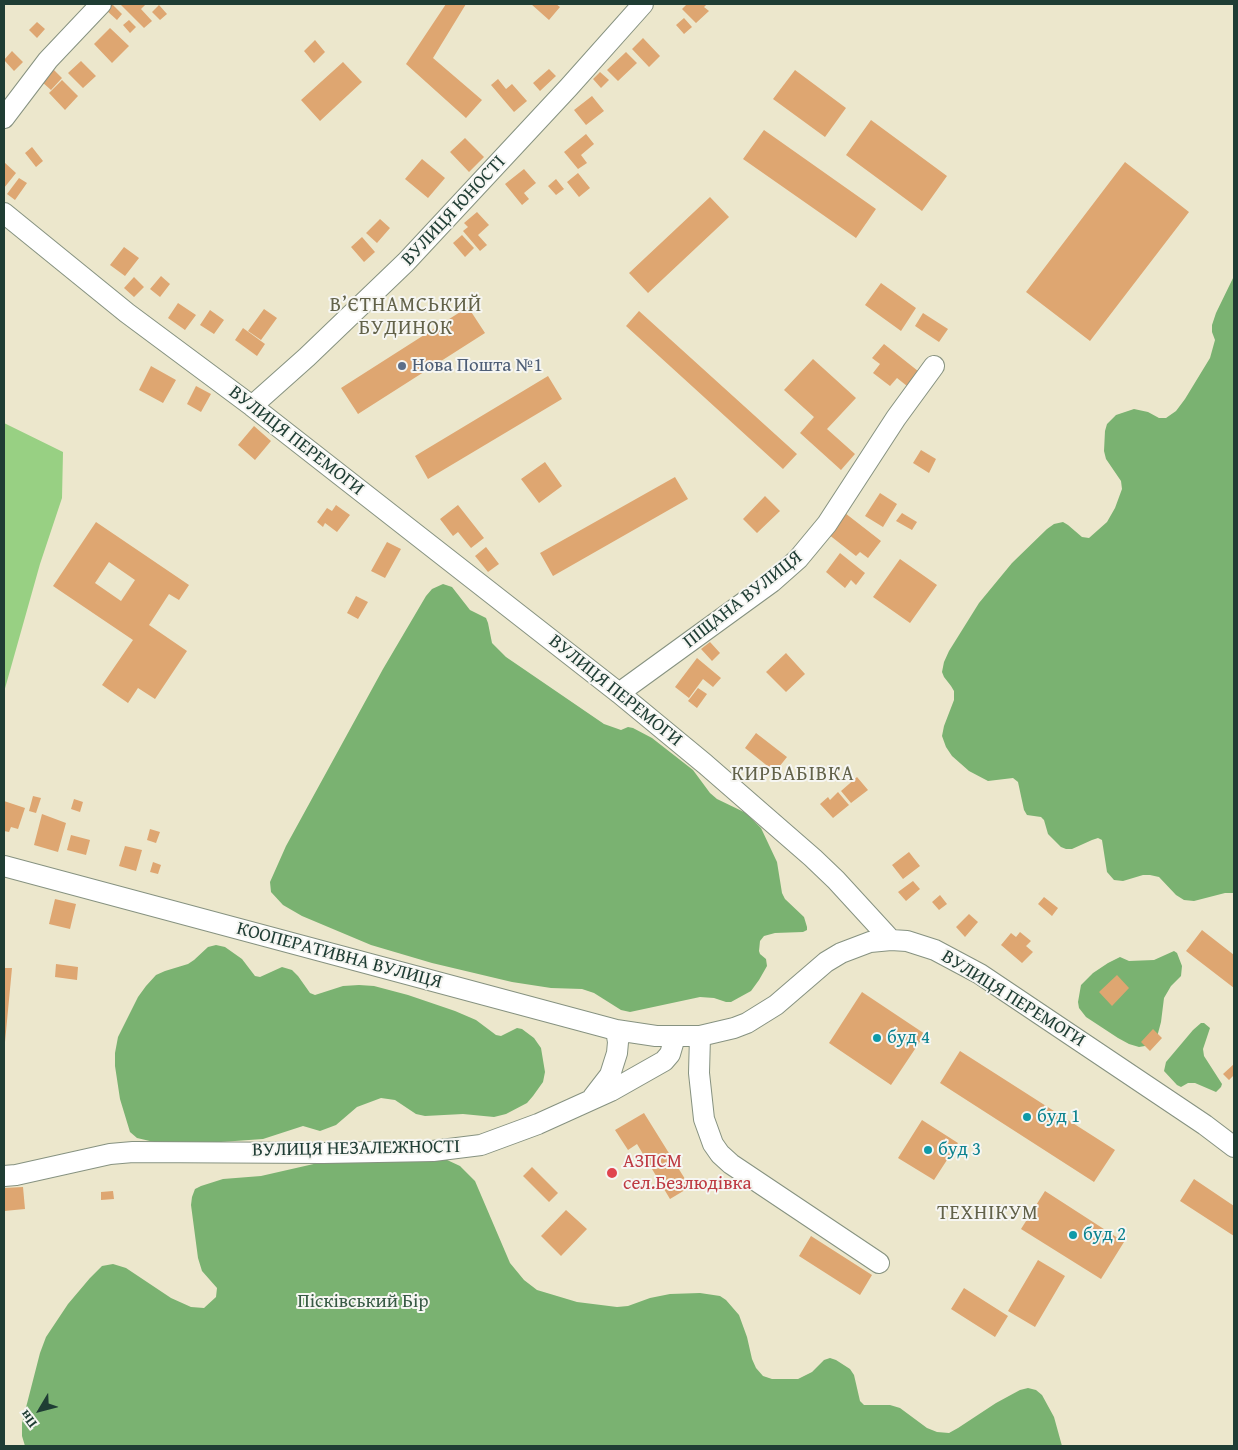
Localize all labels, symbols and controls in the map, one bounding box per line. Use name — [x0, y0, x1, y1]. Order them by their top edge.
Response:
street label: ВУЛИЦЯ ЮНОСТІ — [397, 151, 511, 271]
district label: В’ЄТНАМСЬКИЙ БУДИНОК — [328, 294, 484, 341]
place label: Нова Пошта №1 — [412, 355, 543, 377]
marker: Нова Пошта №1 — [396, 360, 408, 372]
street label: ВУЛИЦЯ ПЕРЕМОГИ — [224, 381, 368, 501]
street label: ПІЩАНА ВУЛИЦЯ — [679, 547, 807, 653]
street label: ВУЛИЦЯ ПЕРЕМОГИ — [544, 630, 686, 752]
district label: КИРБАБІВКА — [730, 763, 856, 787]
street label: КООПЕРАТИВНА ВУЛИЦЯ — [234, 918, 444, 994]
street label: ВУЛИЦЯ ПЕРЕМОГИ — [937, 946, 1089, 1052]
place label: буд 4 — [887, 1027, 930, 1049]
marker: буд 4 — [871, 1032, 883, 1044]
place label: буд 1 — [1037, 1106, 1080, 1128]
marker: буд 1 — [1021, 1111, 1033, 1123]
street label: ВУЛИЦЯ НЕЗАЛЕЖНОСТІ — [252, 1136, 460, 1162]
place label: буд 3 — [938, 1139, 981, 1161]
marker: буд 3 — [922, 1144, 934, 1156]
place label: АЗПСМ сел.Безлюдівка — [623, 1151, 751, 1195]
marker: АЗПСМ сел.Безлюдівка — [605, 1166, 619, 1180]
district label: ТЕХНІКУМ — [936, 1202, 1040, 1226]
place label: буд 2 — [1083, 1224, 1126, 1246]
marker: буд 2 — [1067, 1229, 1079, 1241]
park label: Пісківський Бір — [297, 1291, 429, 1313]
north arrow — [15, 1385, 65, 1435]
text: Пн — [15, 1406, 41, 1432]

